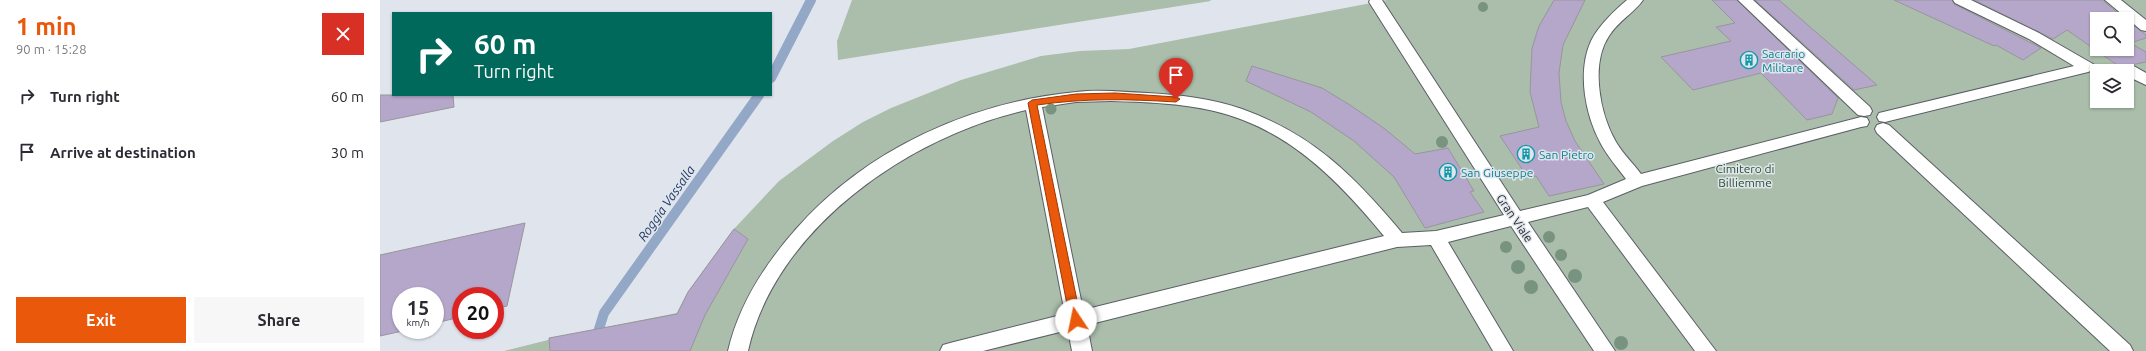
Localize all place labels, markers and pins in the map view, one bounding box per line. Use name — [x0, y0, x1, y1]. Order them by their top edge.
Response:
place label: Sacrario Militare — [1762, 47, 1805, 74]
building icon: Sacrario Militare — [1739, 50, 1759, 70]
pin — [1159, 58, 1193, 99]
building icon: San Pietro — [1516, 144, 1536, 164]
place label: San Pietro — [1539, 148, 1594, 161]
building icon: San Giuseppe — [1438, 162, 1458, 182]
place label: San Giuseppe — [1461, 166, 1533, 179]

